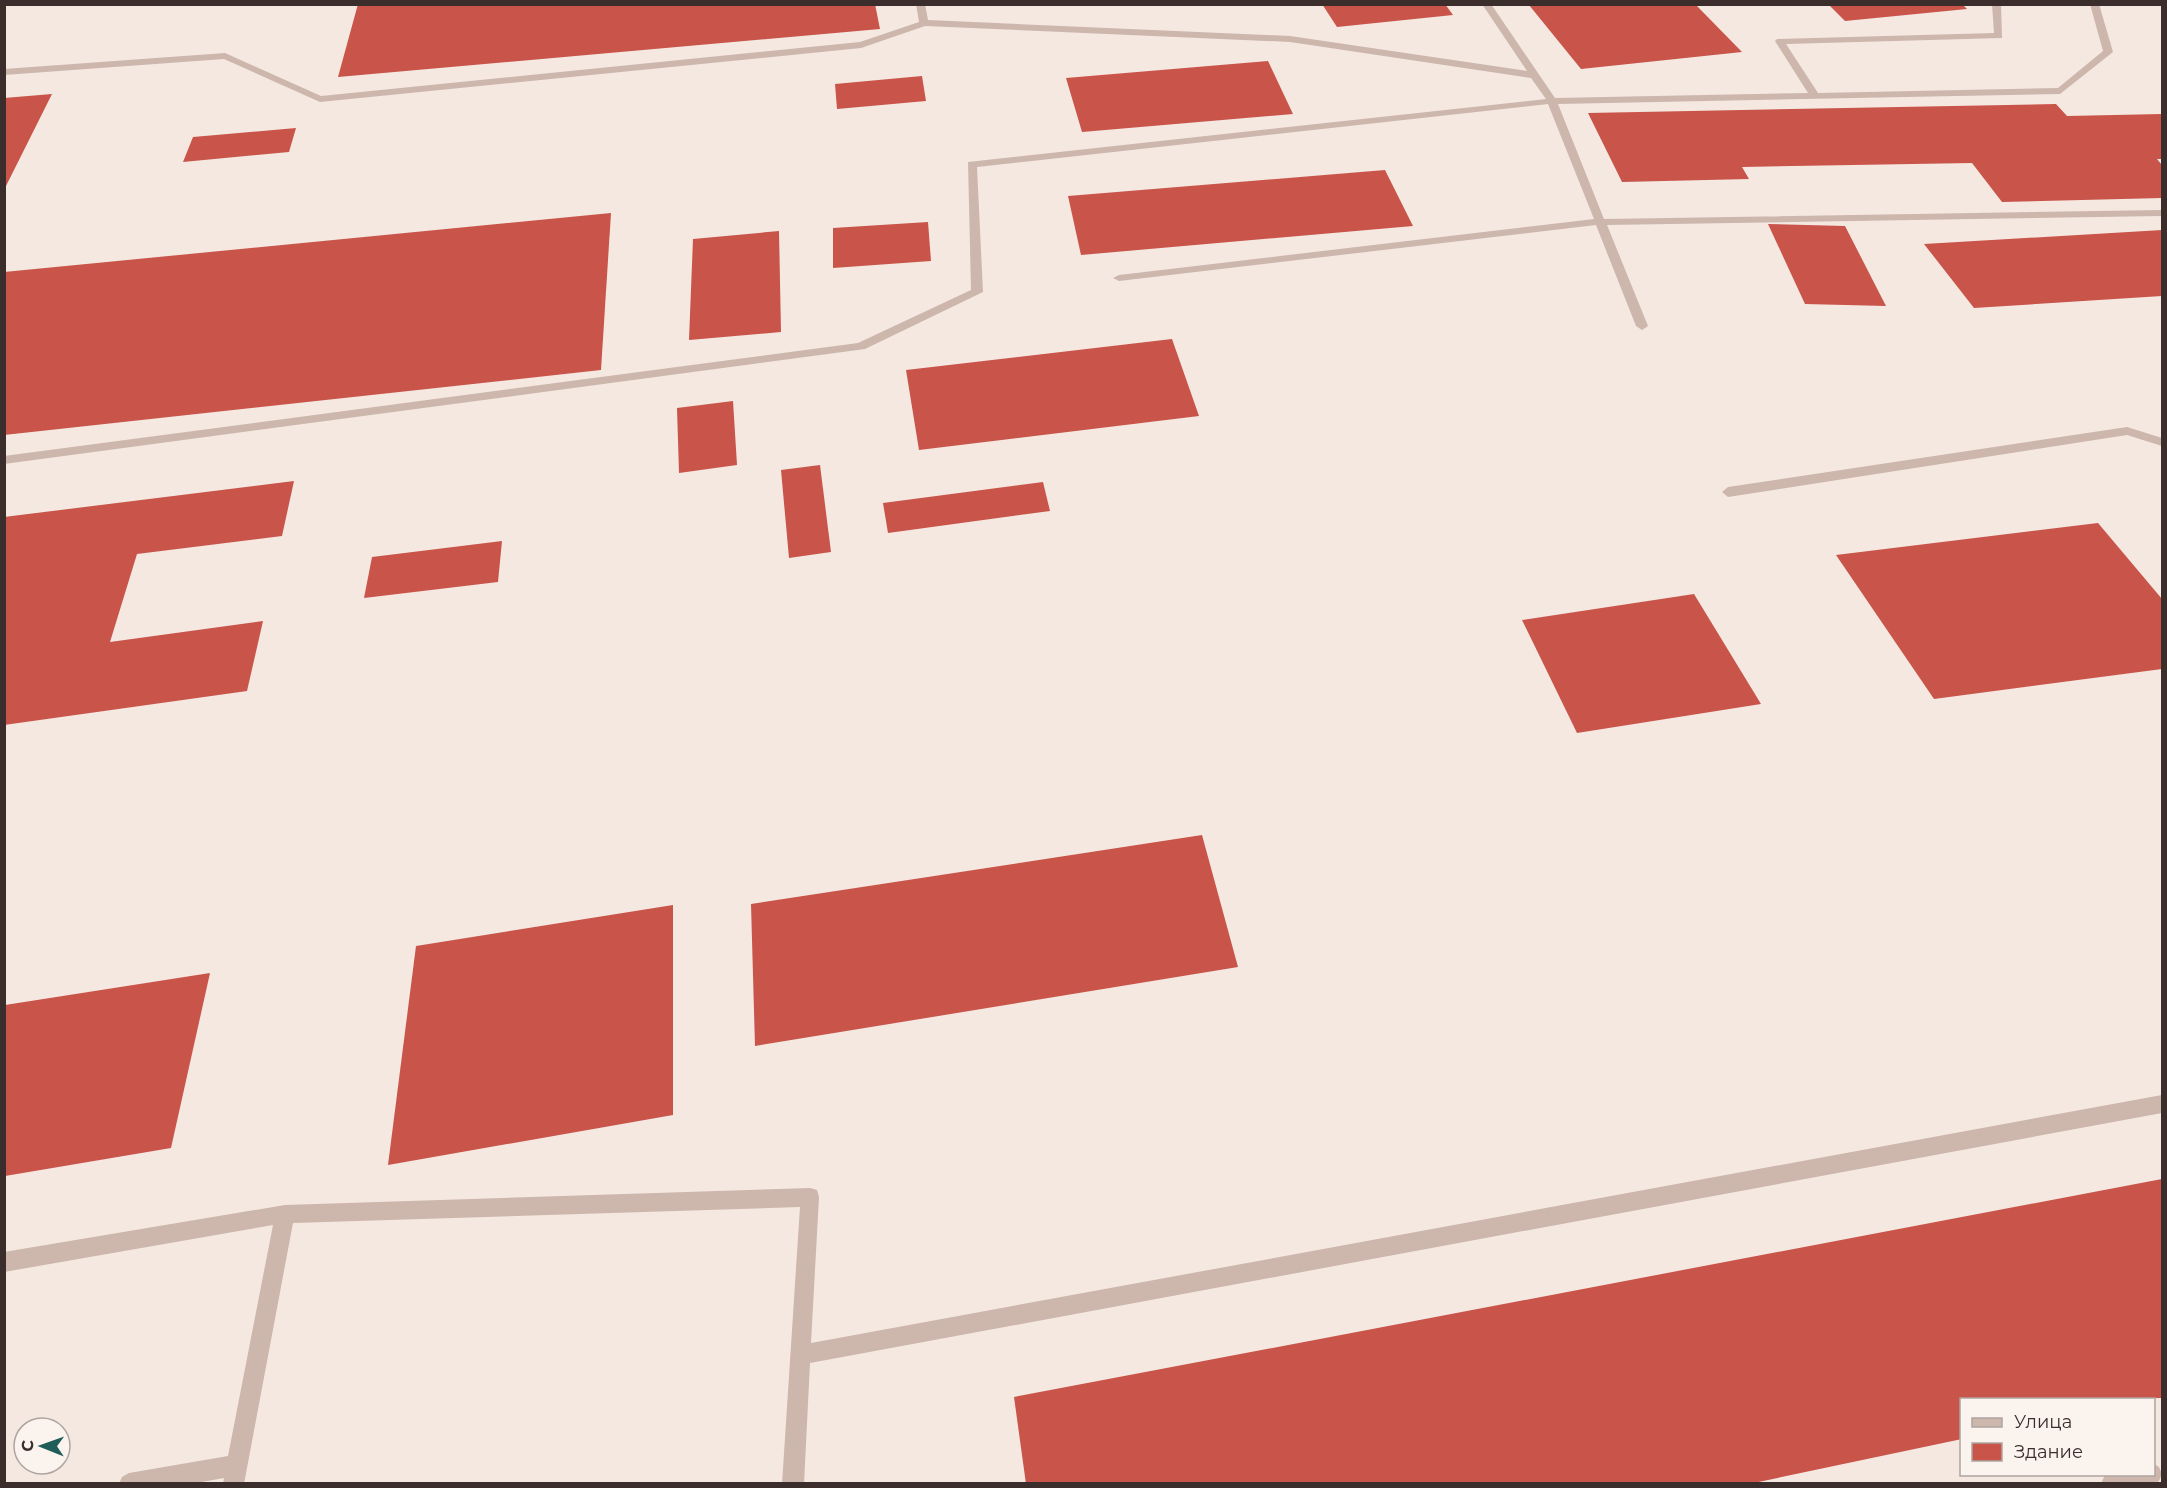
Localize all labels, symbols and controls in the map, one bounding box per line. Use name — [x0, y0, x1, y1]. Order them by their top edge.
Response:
legend — [1960, 1398, 2155, 1476]
text: Улица — [2014, 1411, 2072, 1433]
north arrow — [12, 1416, 72, 1476]
text: С — [18, 1439, 37, 1452]
text: Здание — [2014, 1441, 2083, 1463]

